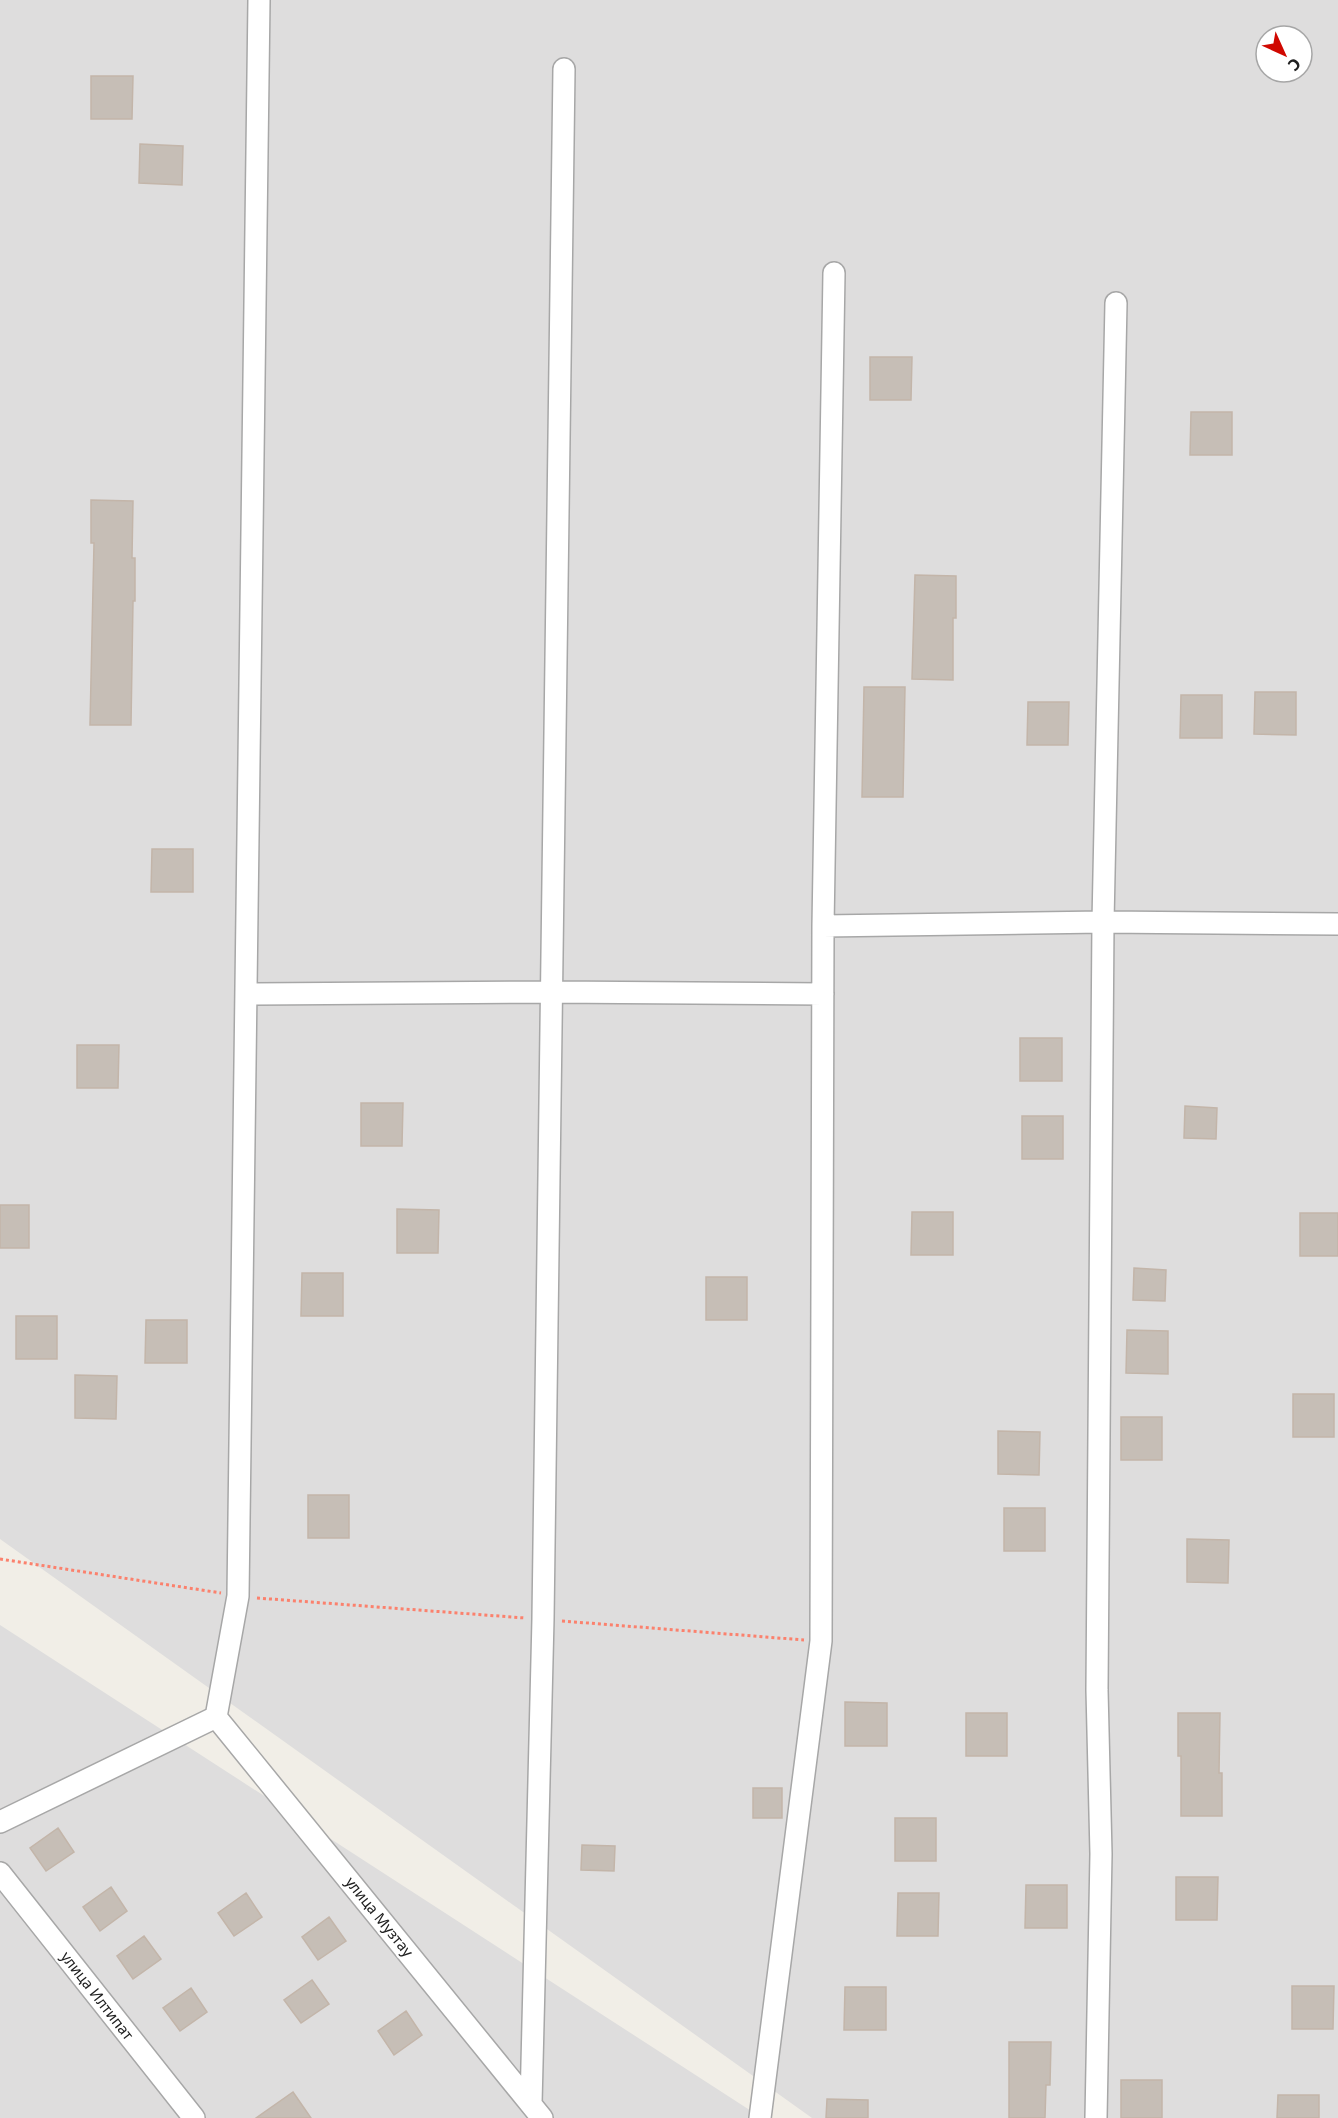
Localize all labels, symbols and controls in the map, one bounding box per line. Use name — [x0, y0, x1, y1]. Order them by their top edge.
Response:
north arrow — [1254, 24, 1314, 84]
text: С — [1283, 53, 1306, 76]
street label: улица Музтау — [341, 1872, 418, 1961]
street label: улица Илтипат — [57, 1947, 139, 2044]

